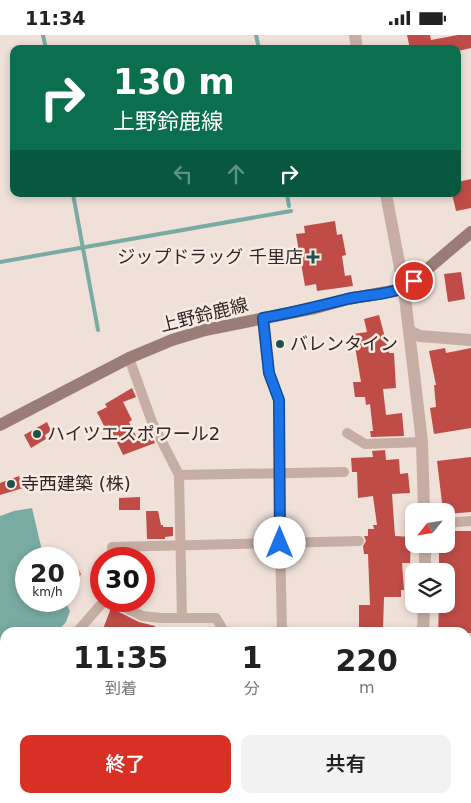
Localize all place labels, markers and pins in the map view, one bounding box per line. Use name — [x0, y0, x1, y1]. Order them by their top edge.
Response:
place label: ジップドラッグ 千里店 — [117, 246, 303, 267]
marker: ジップドラッグ 千里店 — [307, 251, 319, 263]
pin — [393, 260, 435, 302]
place label: バレンタイン — [290, 333, 398, 354]
marker: バレンタイン — [274, 338, 286, 350]
place label: ハイツエスポワール2 — [47, 423, 220, 444]
marker: ハイツエスポワール2 — [31, 428, 43, 440]
place label: 寺西建築 (株) — [21, 473, 131, 494]
marker: 寺西建築 (株) — [5, 478, 17, 490]

